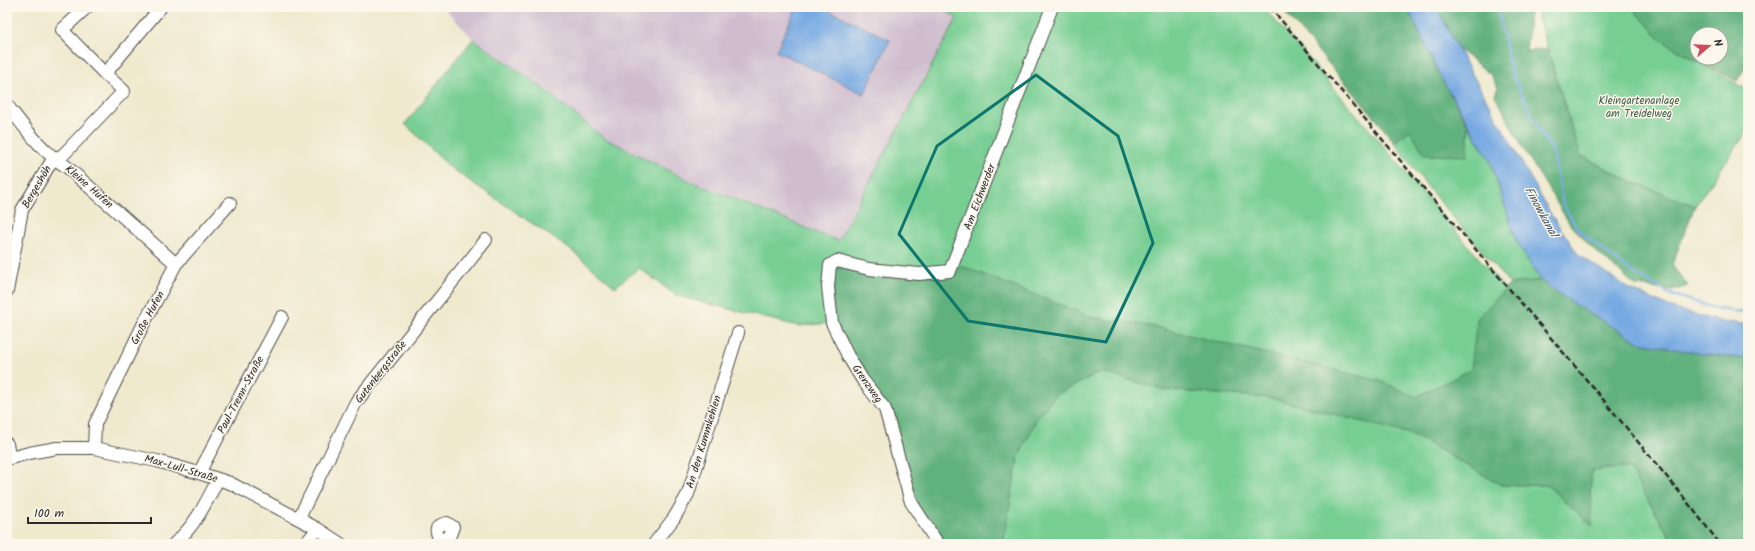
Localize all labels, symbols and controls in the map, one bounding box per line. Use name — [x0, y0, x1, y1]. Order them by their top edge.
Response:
north arrow — [1689, 26, 1729, 66]
text: N — [1708, 37, 1727, 49]
park label: Kleingartenanlage am Treidelweg — [1599, 92, 1679, 123]
street label: Am Eichwerder — [959, 160, 1001, 233]
street label: Kleine Hufen — [61, 161, 117, 213]
street label: Bergeshöh — [17, 162, 57, 212]
water label: Finowkanal — [1519, 183, 1564, 243]
street label: Große Hufen — [126, 288, 170, 348]
street label: Gutenbergstraße — [351, 337, 411, 407]
street label: Paul-Trenn-Straße — [213, 353, 269, 437]
street label: Grenzweg — [847, 361, 887, 407]
street label: An den Kummkehlen — [681, 393, 727, 491]
street label: Max-Lull-Straße — [142, 450, 220, 488]
scale bar — [28, 499, 151, 525]
text: 100 m — [34, 504, 65, 523]

